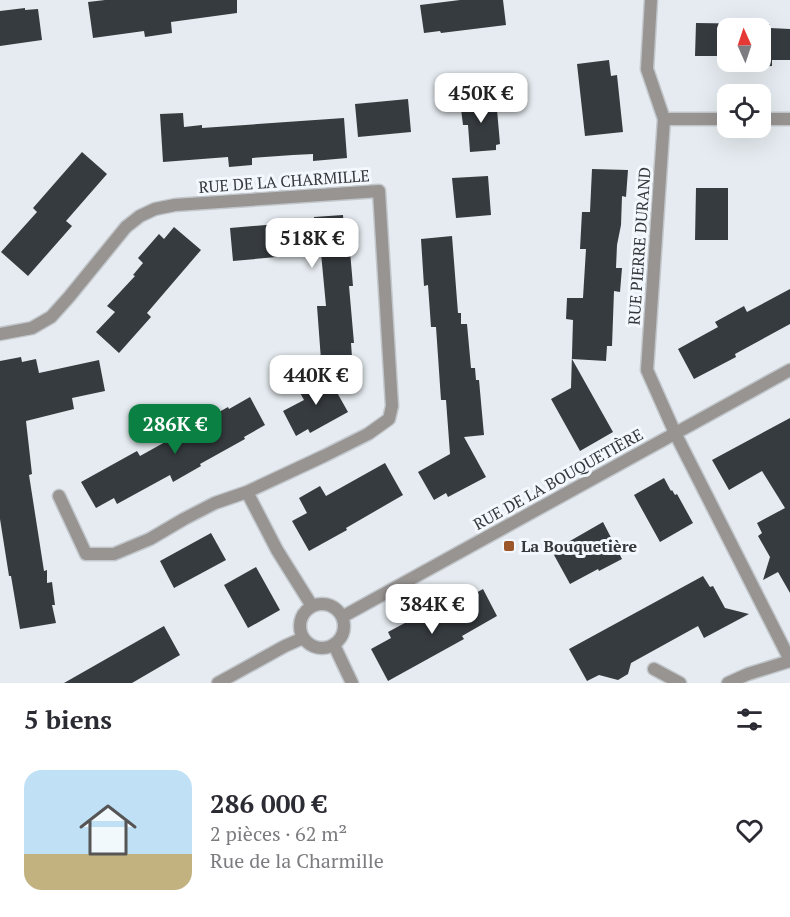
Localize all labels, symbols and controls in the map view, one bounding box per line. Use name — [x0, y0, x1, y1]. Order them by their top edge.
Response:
north arrow — [717, 18, 771, 72]
map controls — [717, 18, 771, 138]
pin: 450K € — [432, 73, 530, 124]
text: 450K € — [449, 79, 513, 106]
button: locate — [717, 84, 771, 138]
street label: RUE DE LA CHARMILLE — [198, 164, 370, 198]
street label: RUE PIERRE DURAND — [623, 166, 655, 326]
pin: 518K € — [263, 218, 361, 269]
text: 518K € — [280, 224, 344, 251]
pin: 440K € — [267, 355, 365, 406]
text: 440K € — [284, 361, 348, 388]
pin: 286K € — [126, 404, 224, 455]
text: 286K € — [143, 410, 207, 437]
street label: RUE DE LA BOUQUETIÈRE — [469, 423, 647, 535]
place label: La Bouquetière — [521, 535, 638, 557]
marker: La Bouquetière — [502, 539, 516, 553]
pin: 384K € — [383, 584, 481, 635]
text: 384K € — [400, 590, 464, 617]
text: 5 biens — [24, 702, 112, 736]
icon: filters — [733, 703, 766, 736]
text: 286 000 € — [210, 786, 327, 820]
icon: home — [72, 794, 144, 866]
icon: heart — [733, 814, 766, 847]
text: 2 pièces · 62 m² — [210, 820, 347, 847]
text: Rue de la Charmille — [210, 847, 384, 874]

